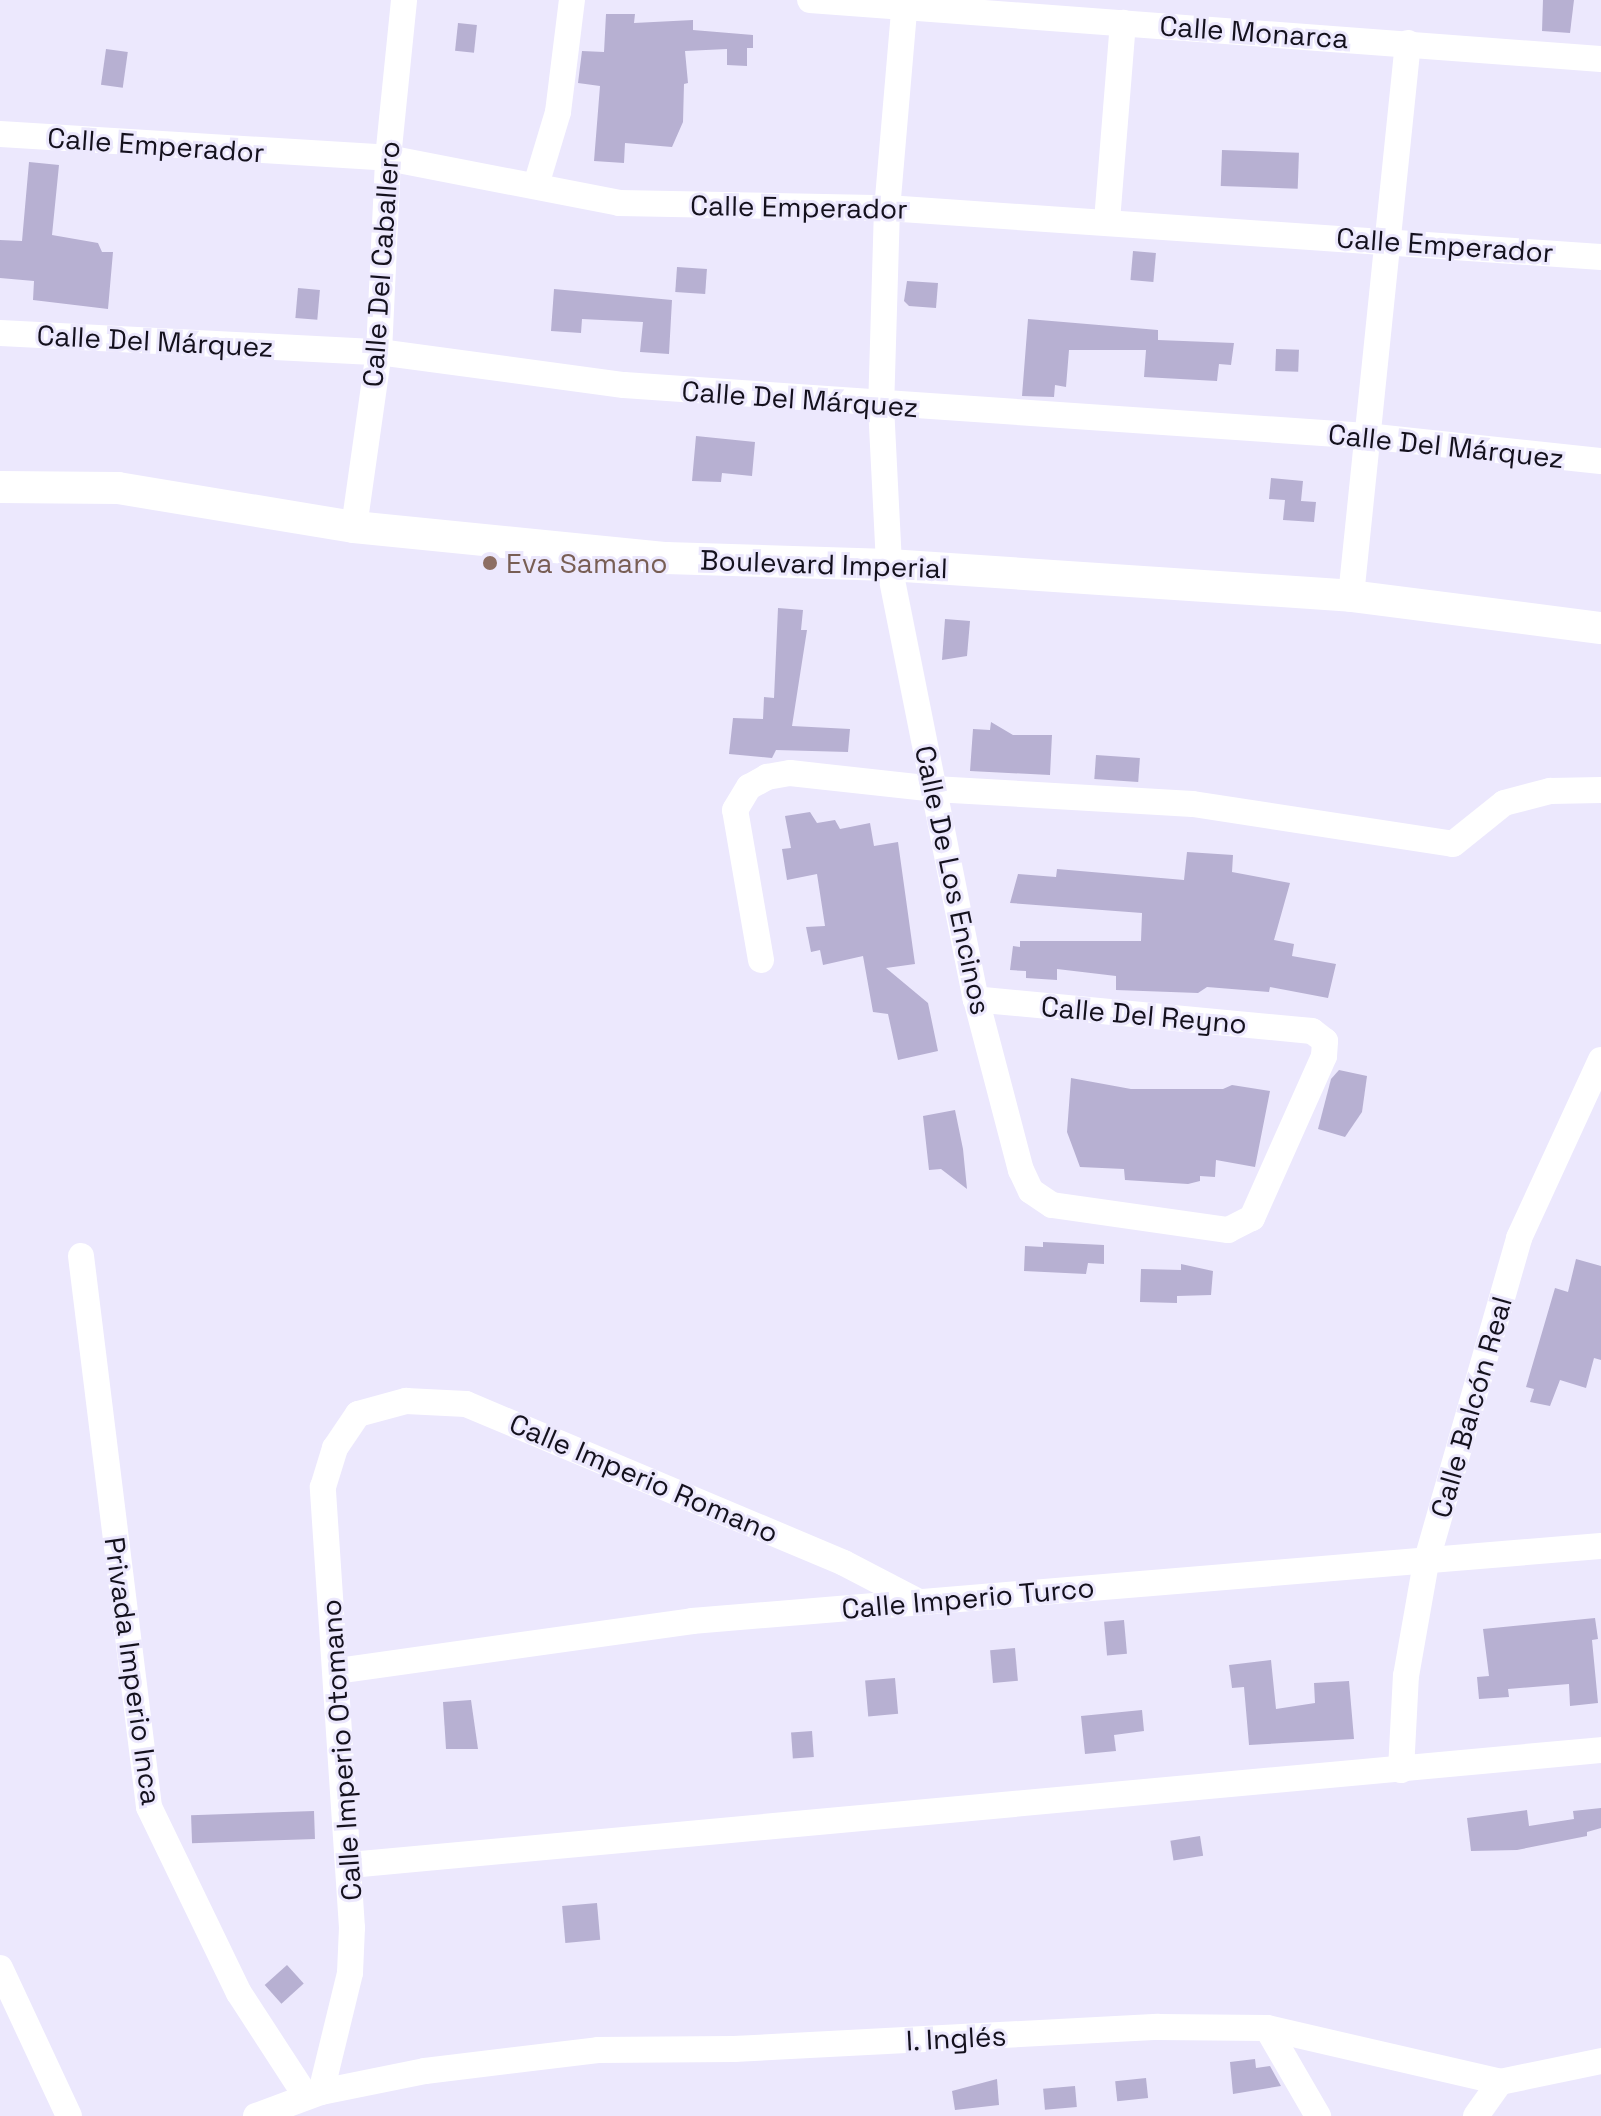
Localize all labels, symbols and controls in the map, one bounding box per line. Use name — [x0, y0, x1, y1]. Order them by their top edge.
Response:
street label: Calle Monarca — [1158, 9, 1350, 55]
street label: Calle Emperador — [46, 121, 266, 169]
street label: Calle Del Caballero — [356, 140, 406, 388]
street label: Calle Emperador — [690, 188, 908, 226]
street label: Calle Emperador — [1335, 221, 1555, 269]
street label: Calle Del Márquez — [36, 318, 274, 364]
street label: Calle Del Márquez — [681, 374, 919, 424]
street label: Calle Del Márquez — [1326, 417, 1566, 475]
street label: Boulevard Imperial — [700, 543, 948, 585]
place label: Eva Samano — [506, 546, 668, 580]
marker: Eva Samano — [481, 554, 499, 572]
street label: Calle De Los Encinos — [908, 742, 998, 1018]
street label: Calle Del Reyno — [1040, 989, 1248, 1041]
street label: Calle Balcón Real — [1423, 1292, 1519, 1522]
street label: Calle Imperio Romano — [505, 1406, 783, 1550]
street label: Privada Imperio Inca — [98, 1535, 168, 1807]
street label: Calle Imperio Turco — [840, 1570, 1096, 1626]
street label: Calle Imperio Otomano — [314, 1598, 368, 1902]
street label: I. Inglés — [905, 2019, 1007, 2057]

